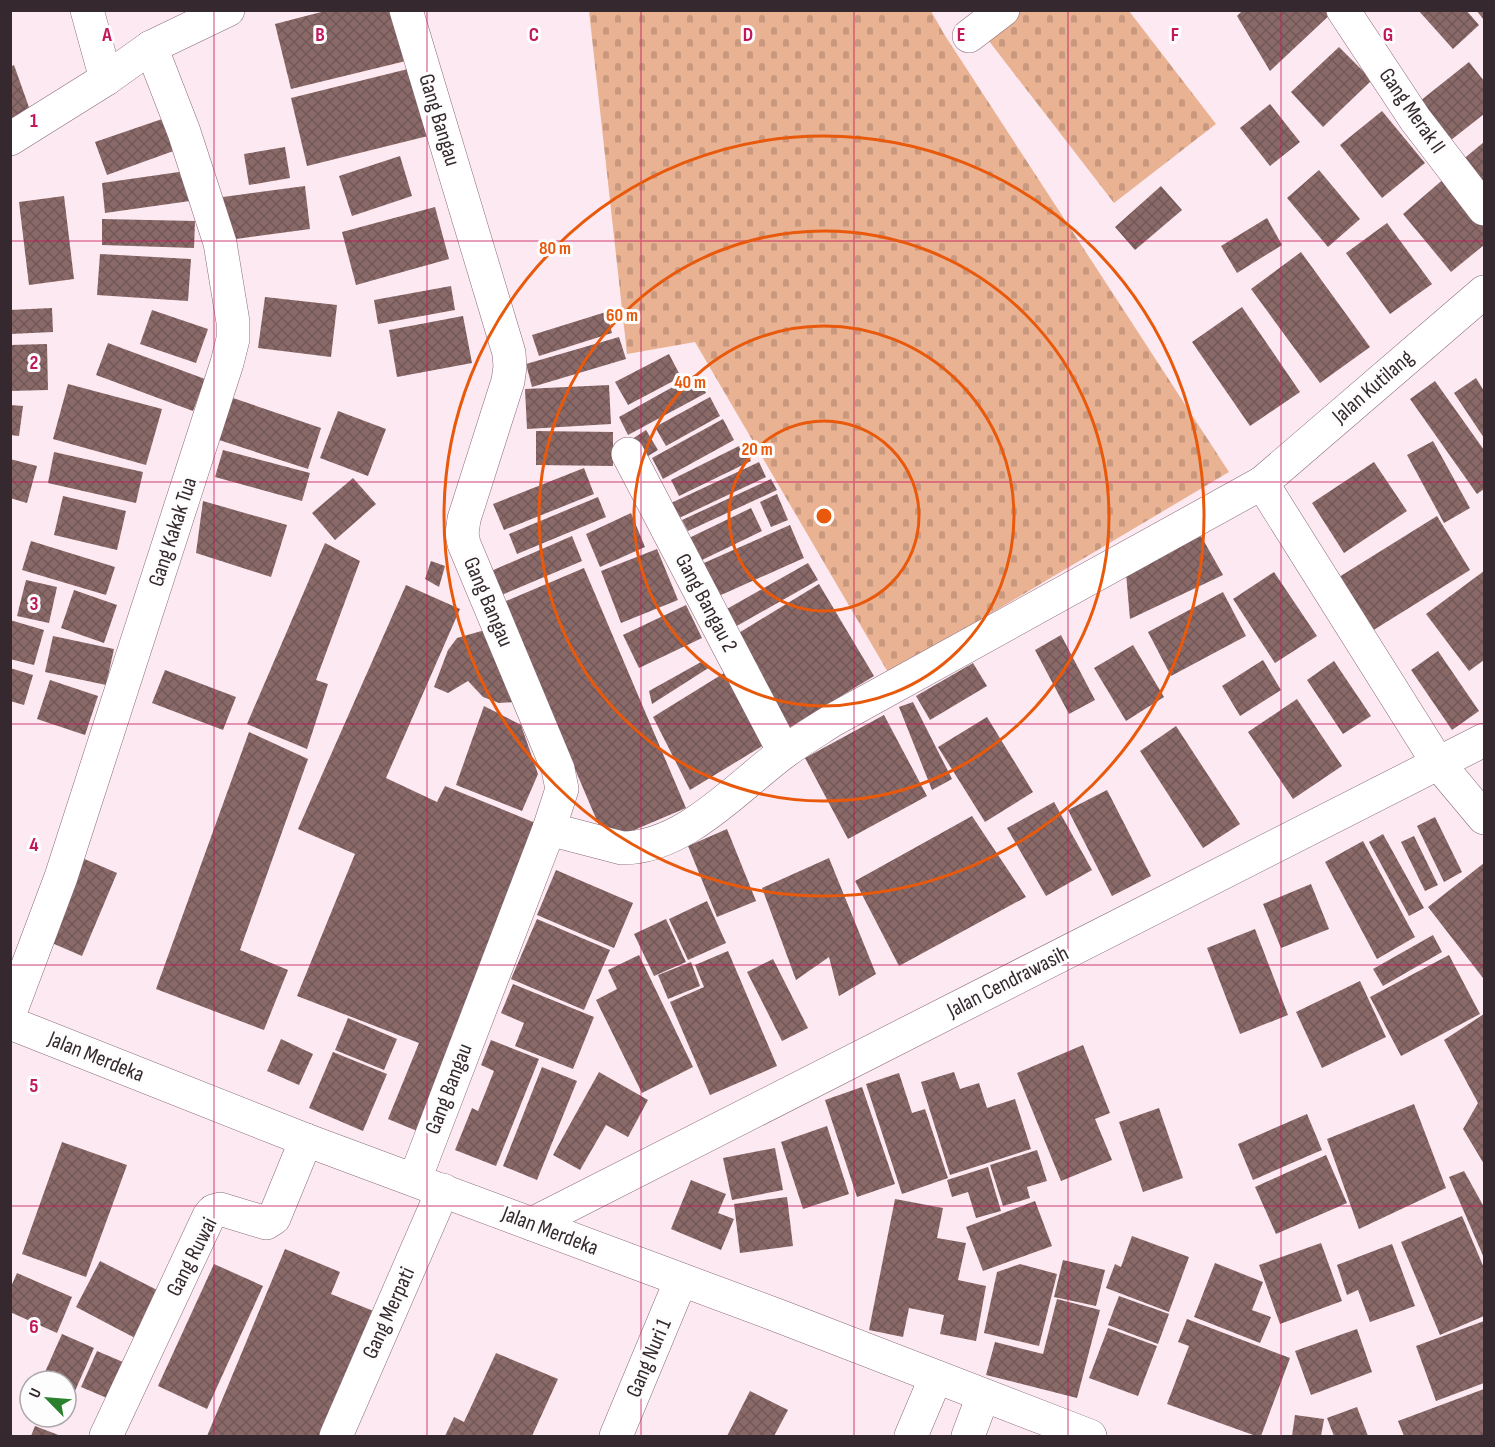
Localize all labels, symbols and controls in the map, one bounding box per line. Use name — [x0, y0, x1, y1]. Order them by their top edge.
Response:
text: A — [101, 23, 112, 47]
text: B — [315, 23, 325, 47]
text: C — [529, 23, 539, 47]
text: D — [743, 23, 753, 47]
text: E — [957, 23, 965, 47]
text: F — [1171, 23, 1179, 47]
text: G — [1383, 23, 1393, 47]
street label: Gang Merak II — [1373, 63, 1451, 159]
street label: Gang Bangau — [412, 71, 466, 169]
text: 1 — [30, 109, 38, 133]
text: 80 m — [539, 238, 571, 259]
text: 60 m — [606, 305, 638, 326]
street label: Jalan Kutilang — [1326, 344, 1419, 430]
text: 2 — [30, 351, 38, 375]
text: 40 m — [674, 372, 706, 393]
text: 20 m — [741, 439, 773, 460]
street label: Gang Kakak Tua — [143, 474, 203, 590]
centre of rings — [814, 506, 834, 526]
street label: Gang Bangau 2 — [669, 549, 743, 657]
street label: Gang Bangau — [457, 553, 519, 651]
text: 3 — [30, 592, 39, 616]
text: 4 — [29, 833, 39, 857]
street label: Jalan Cendrawasih — [942, 940, 1073, 1025]
street label: Jalan Merdeka — [43, 1025, 148, 1088]
street label: Gang Bangau — [419, 1040, 479, 1138]
text: 5 — [30, 1074, 39, 1098]
street label: Jalan Merdeka — [497, 1200, 602, 1262]
street label: Gang Ruwai — [161, 1213, 223, 1301]
street label: Gang Merpati — [357, 1263, 421, 1363]
street label: Gang Nuri 1 — [620, 1314, 678, 1402]
text: 6 — [29, 1315, 39, 1339]
north arrow — [18, 1369, 78, 1429]
text: U — [25, 1385, 46, 1401]

